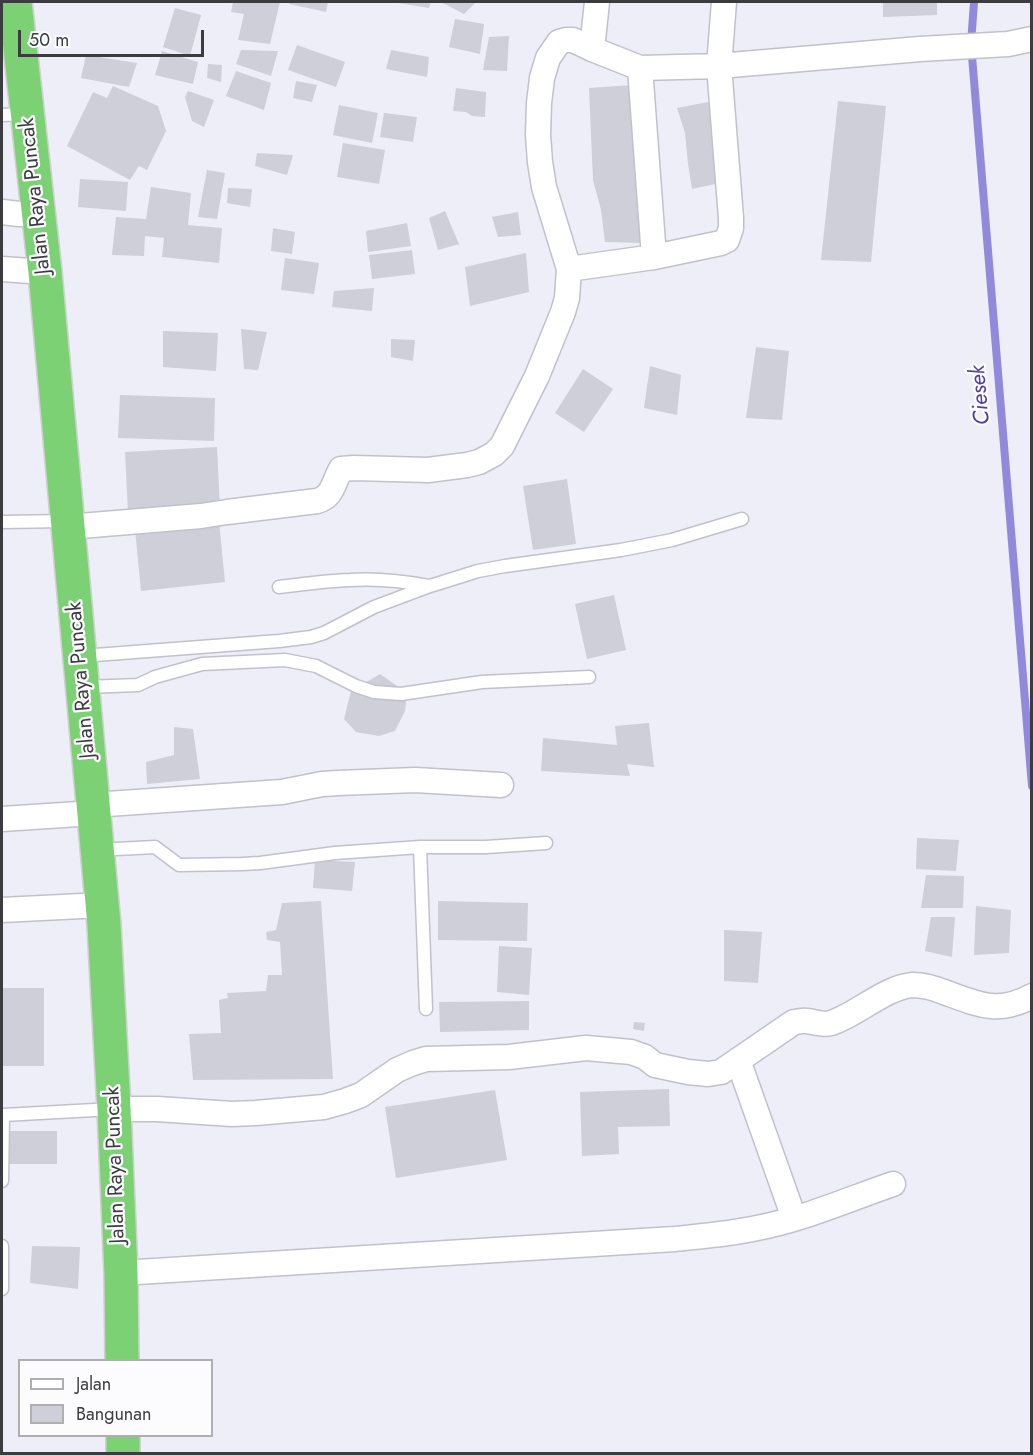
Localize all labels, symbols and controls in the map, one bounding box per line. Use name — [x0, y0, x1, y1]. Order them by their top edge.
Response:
scale bar — [21, 18, 207, 56]
text: 50 m — [29, 27, 69, 53]
street label: Jalan Raya Puncak — [15, 116, 57, 276]
water label: Ciesek — [965, 364, 997, 426]
street label: Jalan Raya Puncak — [63, 601, 101, 759]
street label: Jalan Raya Puncak — [101, 1086, 131, 1244]
legend — [18, 1359, 213, 1437]
text: Jalan — [76, 1371, 111, 1397]
text: Bangunan — [76, 1401, 151, 1427]

